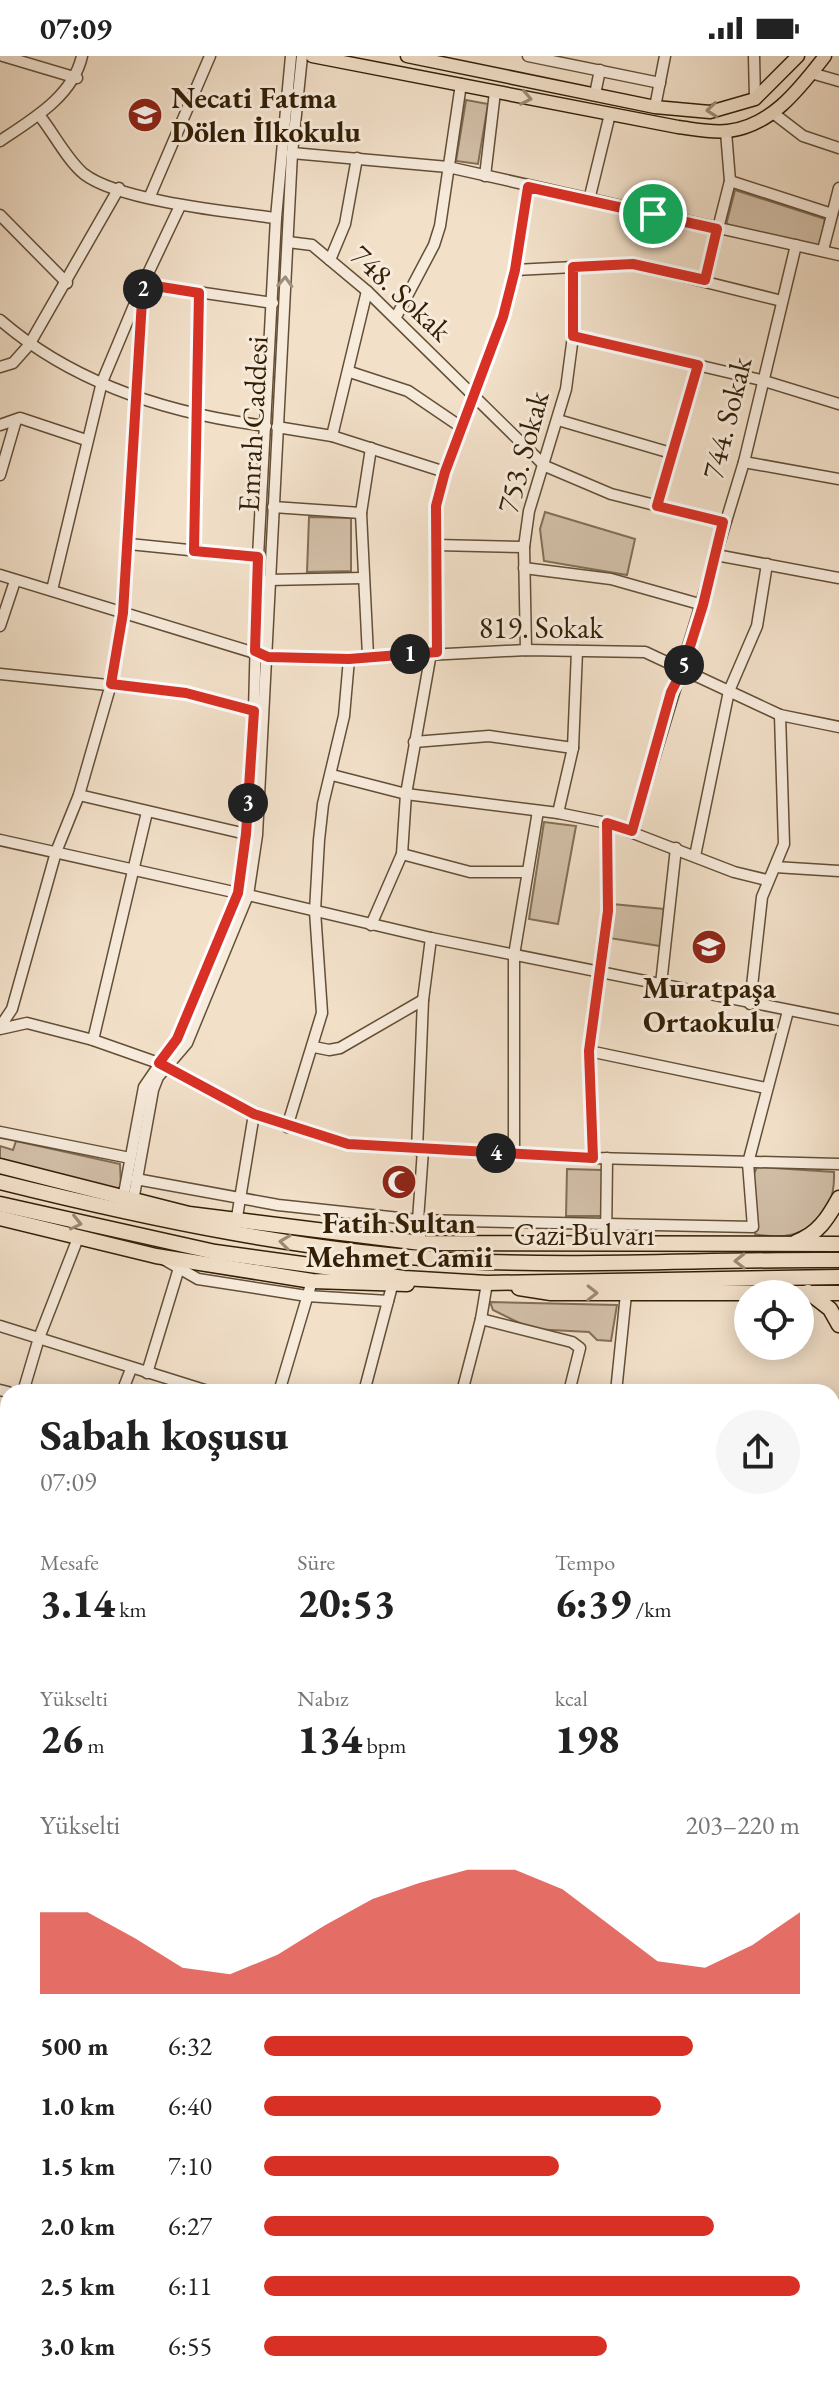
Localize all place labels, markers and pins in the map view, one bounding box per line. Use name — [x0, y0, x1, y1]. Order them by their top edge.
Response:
place label: Necati Fatma Dölen İlkokulu — [171, 78, 361, 151]
school or university icon: Necati Fatma Dölen İlkokulu — [126, 96, 164, 134]
pin — [619, 180, 687, 248]
pin: 2 — [123, 269, 163, 309]
pin: 1 — [390, 634, 430, 674]
pin: 5 — [664, 645, 704, 685]
pin: 3 — [228, 783, 268, 823]
school or university icon: Muratpaşa Ortaokulu — [690, 928, 728, 966]
place label: Muratpaşa Ortaokulu — [642, 968, 777, 1041]
pin: 4 — [476, 1133, 516, 1173]
mosque icon: Fatih Sultan Mehmet Camii — [380, 1163, 418, 1201]
place label: Fatih Sultan Mehmet Camii — [305, 1203, 493, 1276]

